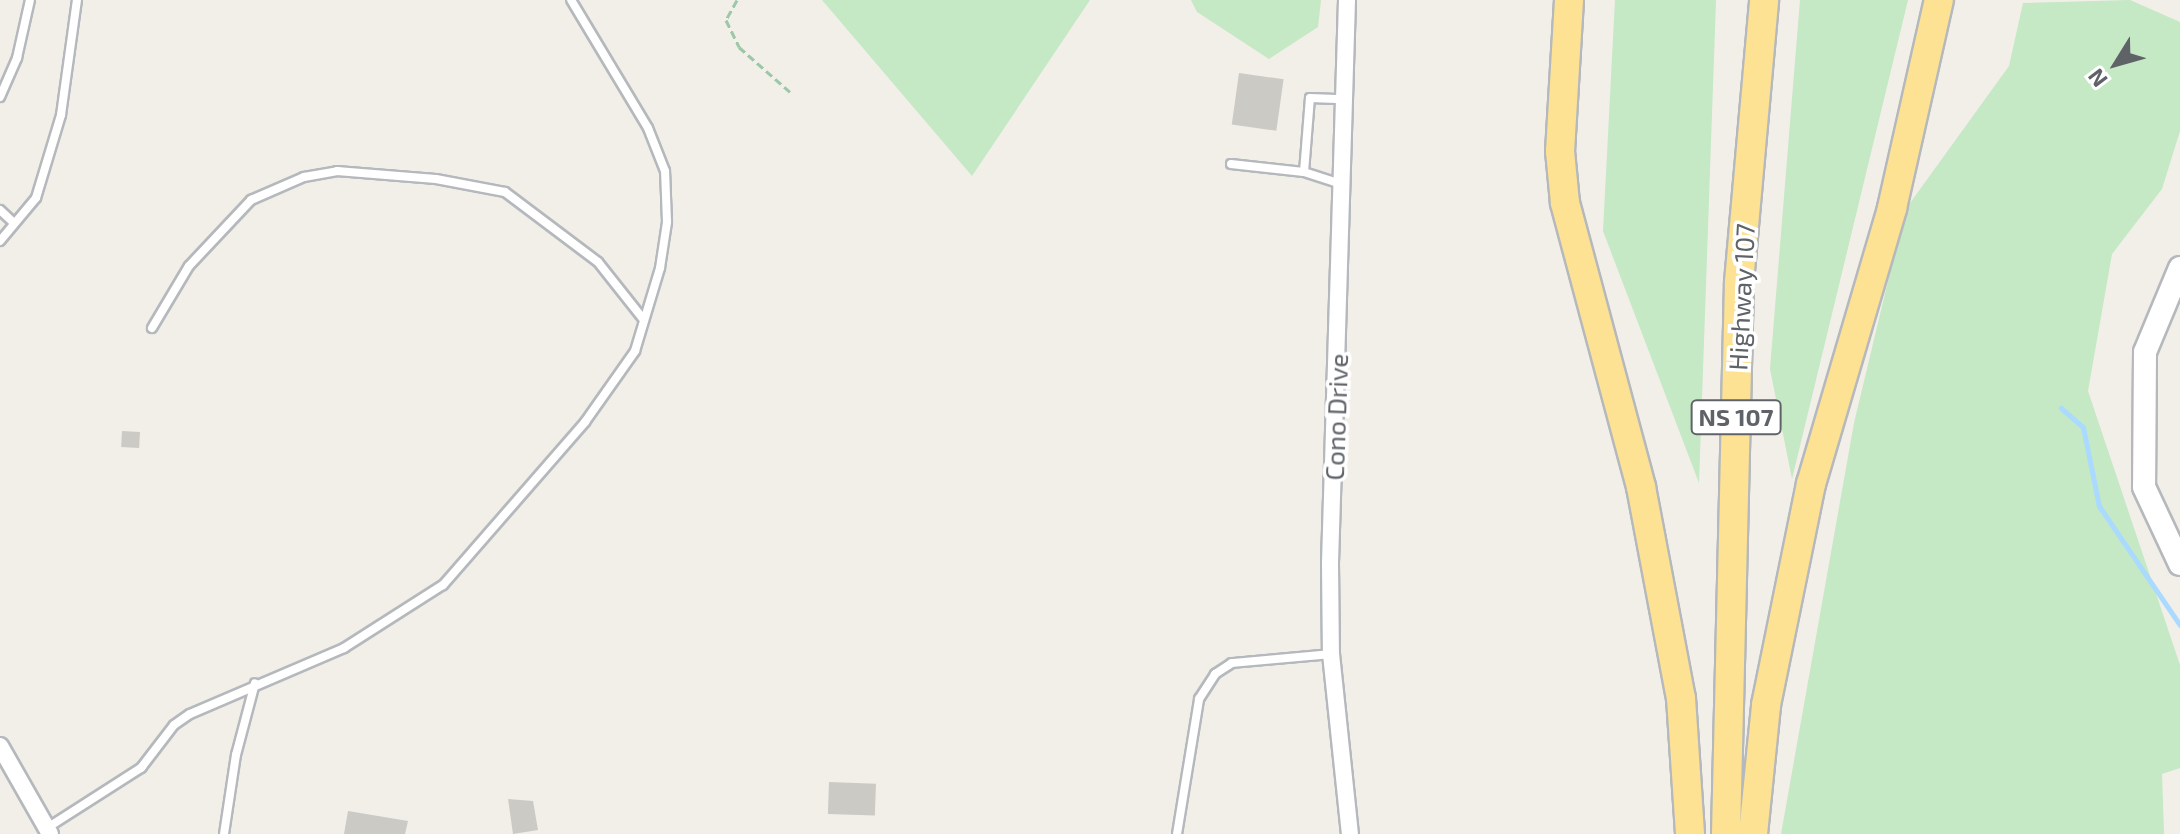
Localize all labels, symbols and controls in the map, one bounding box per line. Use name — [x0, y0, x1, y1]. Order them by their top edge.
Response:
north arrow — [2076, 24, 2156, 104]
text: N — [2082, 64, 2112, 93]
street label: Highway 107 — [1722, 222, 1760, 372]
street label: Cono Drive — [1318, 353, 1354, 481]
road number: NS 107 — [1690, 397, 1782, 437]

